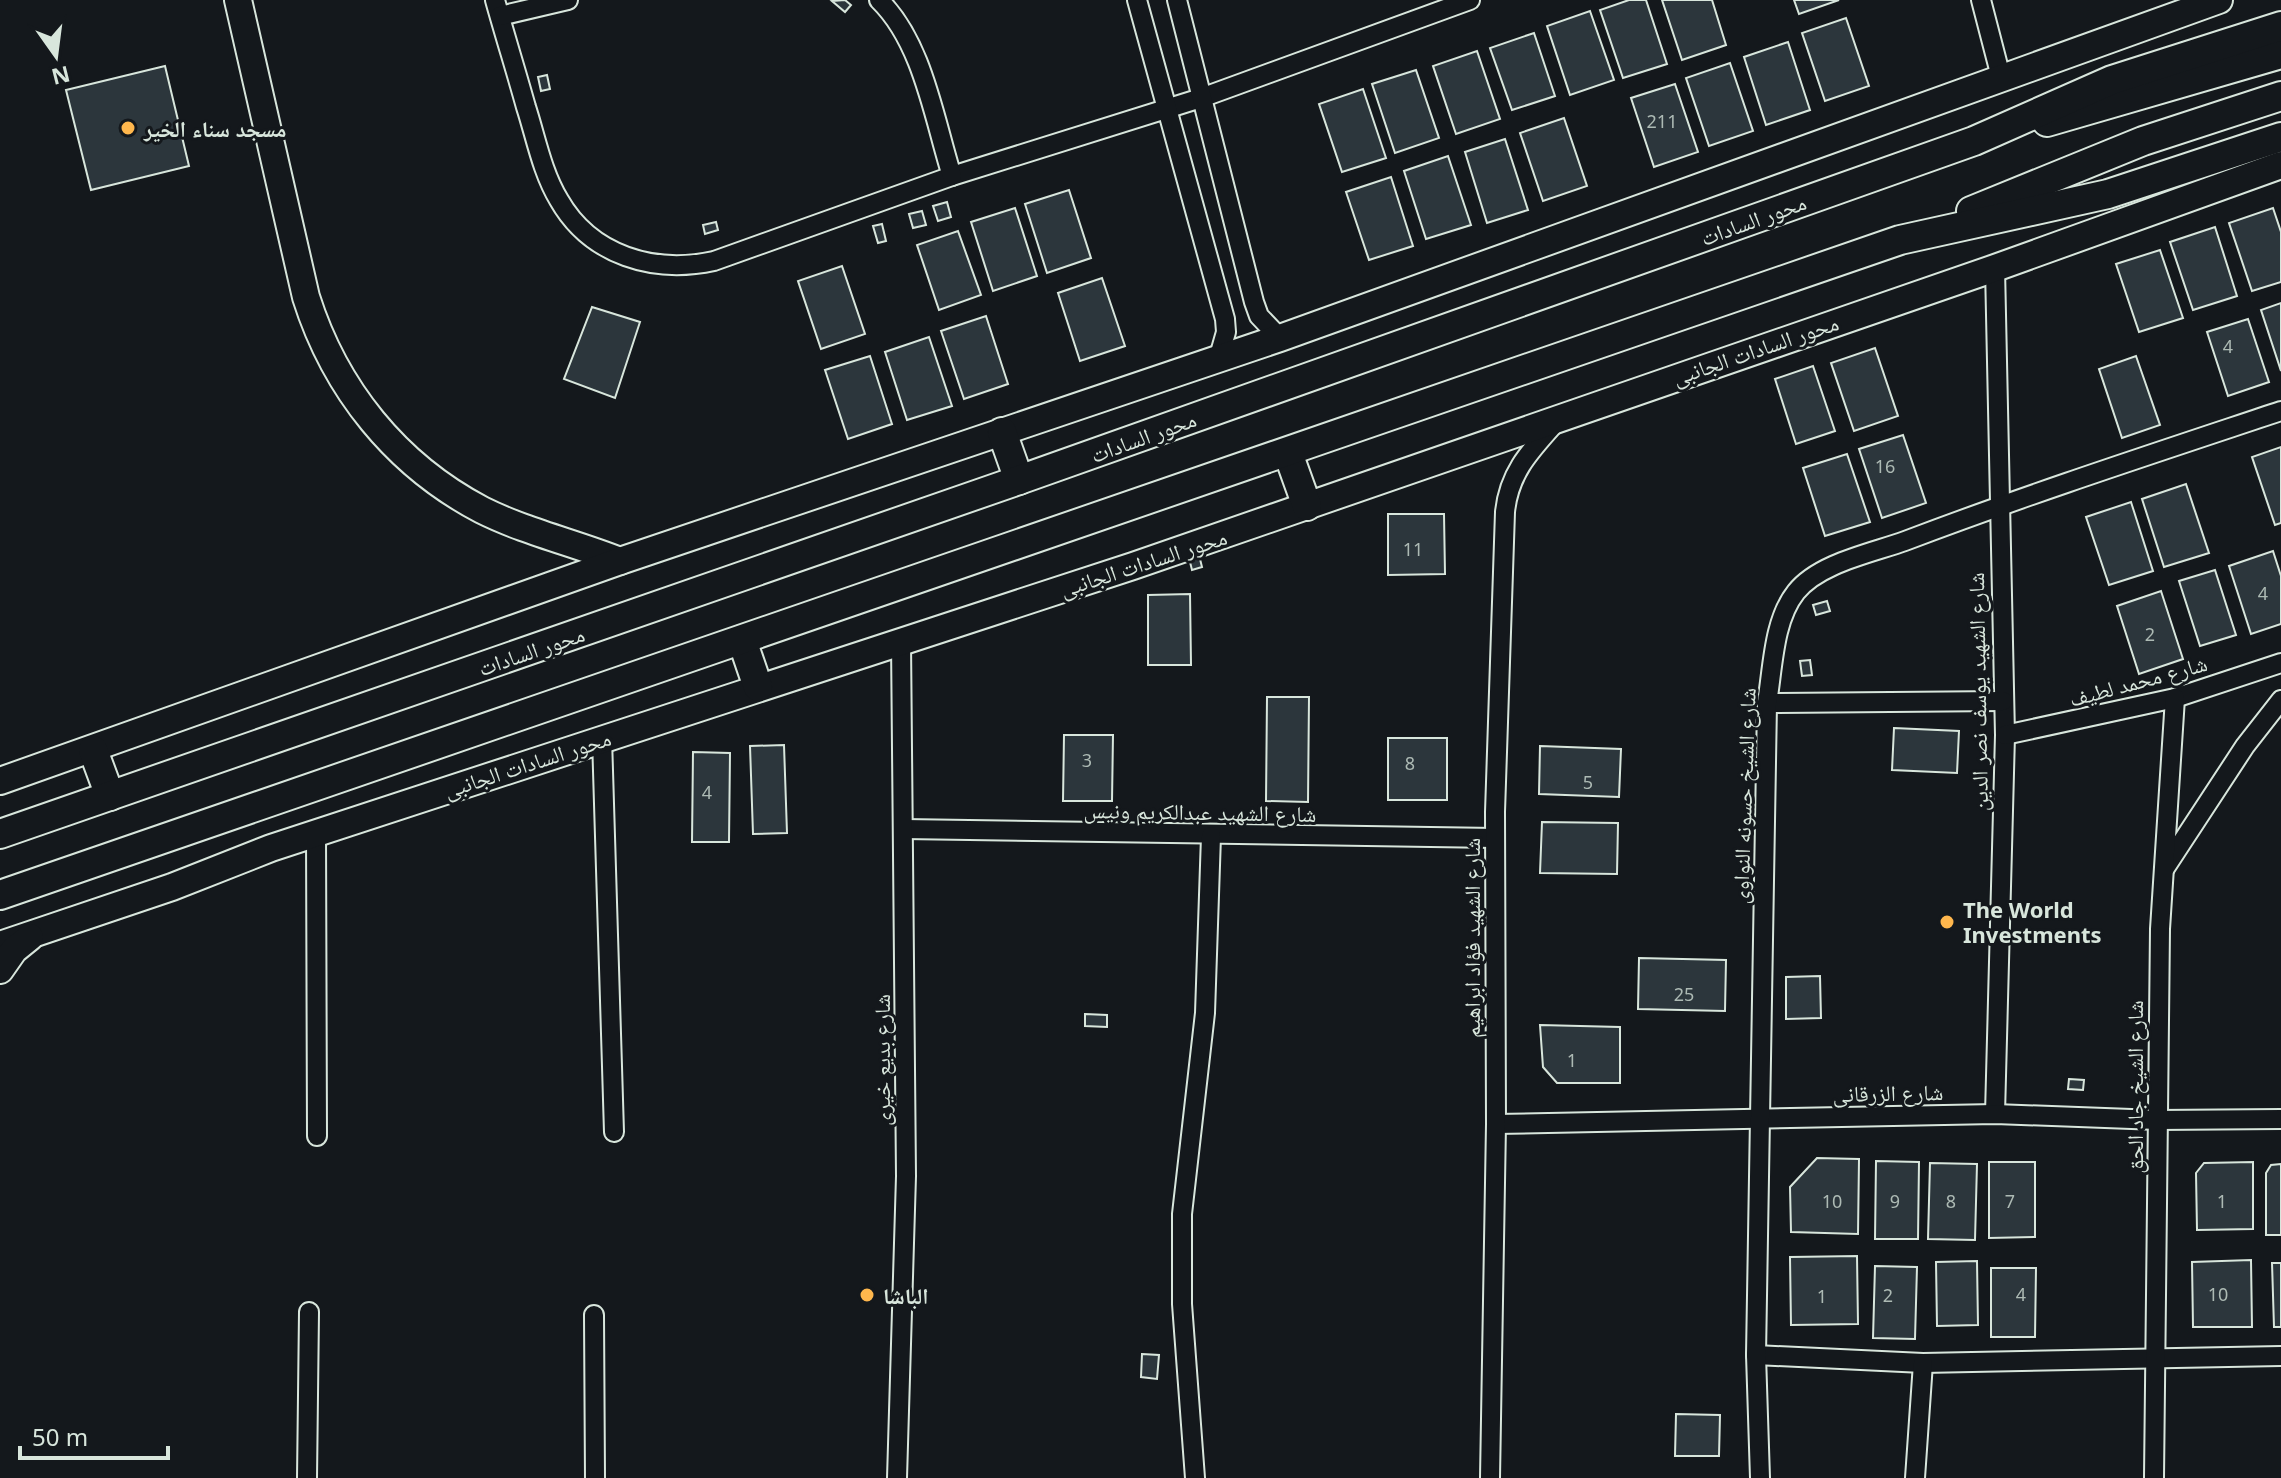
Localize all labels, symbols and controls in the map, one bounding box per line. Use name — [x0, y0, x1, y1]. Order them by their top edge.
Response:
north arrow — [16, 16, 96, 96]
text: N — [49, 60, 73, 93]
house number: 211 — [1647, 109, 1677, 133]
place label: مسجد سناء الخير — [143, 113, 287, 143]
marker: مسجد سناء الخير — [119, 119, 137, 137]
street label: محور السادات — [1696, 186, 1810, 252]
street label: محور السادات الجانبى — [1668, 306, 1842, 392]
house number: 4 — [2223, 334, 2233, 358]
street label: محور السادات — [1086, 403, 1200, 469]
house number: 16 — [1875, 454, 1895, 478]
street label: محور السادات الجانبى — [1056, 521, 1230, 603]
house number: 11 — [1403, 537, 1423, 561]
street label: شارع الشهيد يوسف نصر الدين — [1960, 572, 1994, 812]
house number: 4 — [2258, 581, 2268, 605]
street label: محور السادات — [474, 618, 588, 682]
house number: 2 — [2145, 622, 2155, 646]
street label: شارع محمد لطيف — [2066, 647, 2210, 713]
street label: شارع الشيخ حسونه النواوى — [1724, 687, 1762, 905]
street label: محور السادات الجانبى — [440, 722, 614, 804]
house number: 3 — [1082, 748, 1092, 772]
house number: 8 — [1405, 751, 1415, 775]
house number: 5 — [1583, 770, 1593, 794]
house number: 4 — [702, 780, 712, 804]
street label: شارع الشهيد عبدالكريم ونيس — [1083, 794, 1317, 829]
street label: شارع الشهيد فؤاد ابراهيم — [1456, 838, 1487, 1038]
place label: The World Investments — [1963, 894, 2102, 949]
marker: The World Investments — [1938, 913, 1956, 931]
house number: 25 — [1674, 982, 1694, 1006]
street label: شارع بديع خيرى — [866, 994, 896, 1126]
street label: شارع الشيخ جاد الحق — [2119, 1000, 2149, 1174]
house number: 1 — [1567, 1048, 1577, 1072]
street label: شارع الزرقانى — [1832, 1076, 1944, 1108]
house number: 10 — [1822, 1189, 1842, 1213]
house number: 9 — [1890, 1189, 1900, 1213]
house number: 8 — [1946, 1189, 1956, 1213]
house number: 7 — [2005, 1189, 2015, 1213]
house number: 1 — [2217, 1189, 2227, 1213]
place label: الباشا — [883, 1280, 929, 1310]
house number: 4 — [2016, 1282, 2026, 1306]
house number: 10 — [2208, 1282, 2228, 1306]
house number: 2 — [1883, 1283, 1893, 1307]
house number: 1 — [1817, 1284, 1827, 1308]
marker: الباشا — [858, 1286, 876, 1304]
scale bar — [20, 1410, 168, 1460]
text: 50 m — [32, 1420, 88, 1453]

